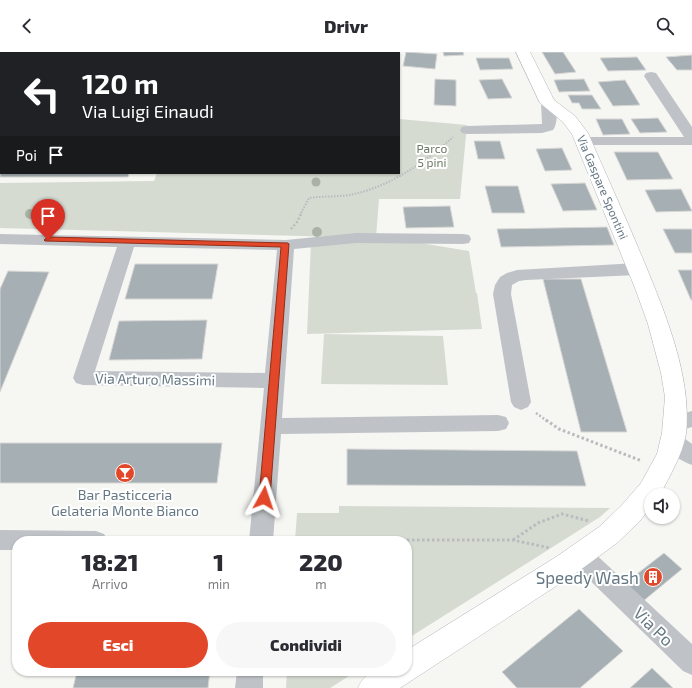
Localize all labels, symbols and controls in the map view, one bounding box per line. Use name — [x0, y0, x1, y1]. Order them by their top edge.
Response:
icon: back — [16, 15, 38, 37]
text: Drivr — [324, 15, 368, 37]
icon: search — [654, 15, 676, 37]
text: 120 m — [82, 66, 159, 100]
icon: left — [16, 68, 68, 120]
text: Via Luigi Einaudi — [82, 100, 214, 122]
street label: Via Gaspare Spontini — [575, 133, 631, 241]
park label: Parco 5 pini — [417, 141, 448, 169]
icon: arrive — [45, 144, 67, 166]
text: Poi — [16, 146, 37, 164]
pin — [31, 199, 65, 240]
icon: arrive — [37, 205, 59, 227]
street label: Via Arturo Massimi — [95, 369, 215, 389]
bar icon: Bar Pasticceria Gelateria Monte Bianco — [114, 462, 136, 484]
position arrow — [243, 477, 285, 519]
place label: Bar Pasticceria Gelateria Monte Bianco — [51, 486, 199, 519]
map controls — [644, 488, 680, 524]
button: sound — [644, 488, 680, 524]
text: 18:21 — [81, 547, 139, 576]
text: 1 — [213, 547, 224, 576]
text: 220 — [299, 547, 343, 576]
building icon: Speedy Wash — [642, 566, 664, 588]
place label: Speedy Wash — [536, 567, 639, 588]
text: Arrivo — [92, 576, 128, 592]
text: min — [208, 576, 230, 592]
text: m — [315, 576, 327, 592]
street label: Via Po — [630, 602, 678, 650]
button: Esci — [28, 622, 208, 668]
button: Condividi — [216, 622, 396, 668]

